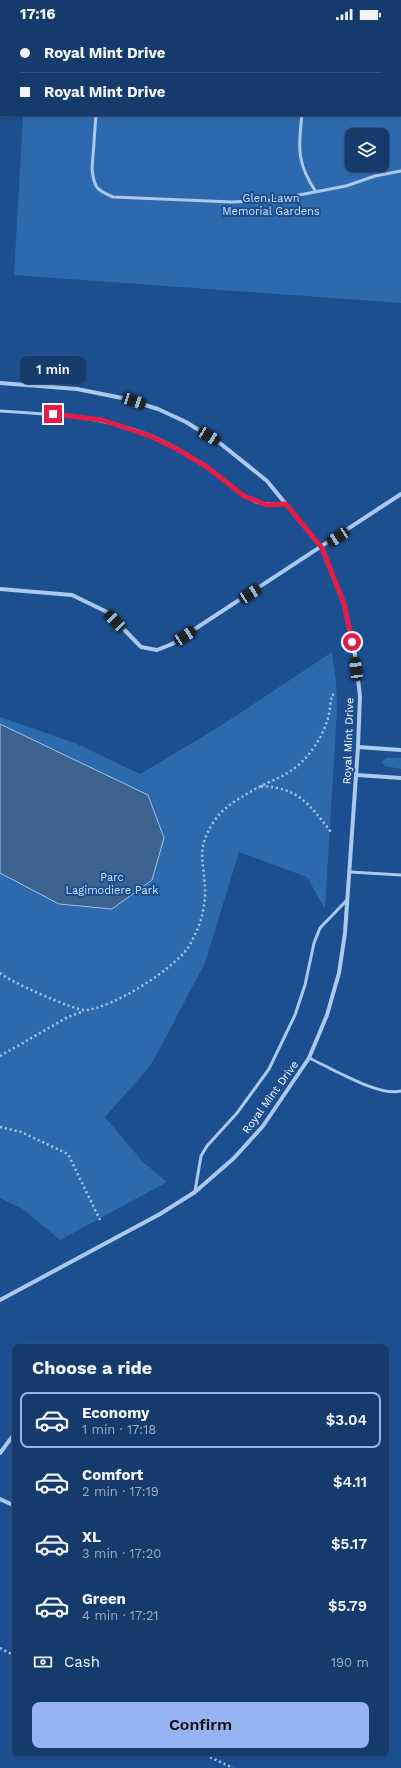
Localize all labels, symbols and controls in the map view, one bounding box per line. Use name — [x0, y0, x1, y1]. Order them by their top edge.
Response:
text: 17:16 — [20, 5, 56, 23]
text: Royal Mint Drive — [44, 44, 165, 62]
text: Royal Mint Drive — [44, 83, 165, 101]
map controls — [345, 128, 389, 172]
button: layers — [345, 128, 389, 172]
park label: Glen Lawn Memorial Gardens — [222, 192, 320, 218]
callout: 1 min — [20, 356, 86, 384]
text: 1 min — [36, 362, 70, 377]
car — [121, 392, 147, 410]
route end — [44, 405, 62, 423]
car — [196, 425, 222, 447]
car — [325, 525, 351, 549]
car — [237, 582, 263, 606]
car — [102, 608, 128, 634]
car — [172, 624, 198, 648]
route start — [343, 633, 361, 651]
car — [349, 656, 363, 682]
street label: Royal Mint Drive — [340, 697, 357, 785]
park label: Parc Lagimodiere Park — [66, 871, 158, 897]
street label: Royal Mint Drive — [240, 1058, 301, 1136]
text: Choose a ride — [32, 1357, 152, 1378]
icon: car — [34, 1402, 70, 1438]
text: Economy — [82, 1404, 149, 1422]
text: $3.04 — [326, 1411, 367, 1429]
text: 1 min · 17:18 — [82, 1422, 156, 1437]
icon: car — [34, 1464, 70, 1500]
text: Comfort — [82, 1466, 143, 1484]
text: $4.11 — [333, 1473, 367, 1491]
text: 2 min · 17:19 — [82, 1484, 159, 1499]
icon: car — [34, 1526, 70, 1562]
text: XL — [82, 1528, 101, 1546]
text: $5.17 — [331, 1535, 367, 1553]
text: 3 min · 17:20 — [82, 1546, 161, 1561]
icon: car — [34, 1588, 70, 1624]
text: Green — [82, 1590, 126, 1608]
text: $5.79 — [328, 1597, 367, 1615]
text: 4 min · 17:21 — [82, 1608, 159, 1623]
icon: cash — [32, 1651, 54, 1673]
text: Cash — [64, 1653, 100, 1671]
text: 190 m — [331, 1655, 369, 1670]
button: Confirm — [32, 1702, 369, 1748]

